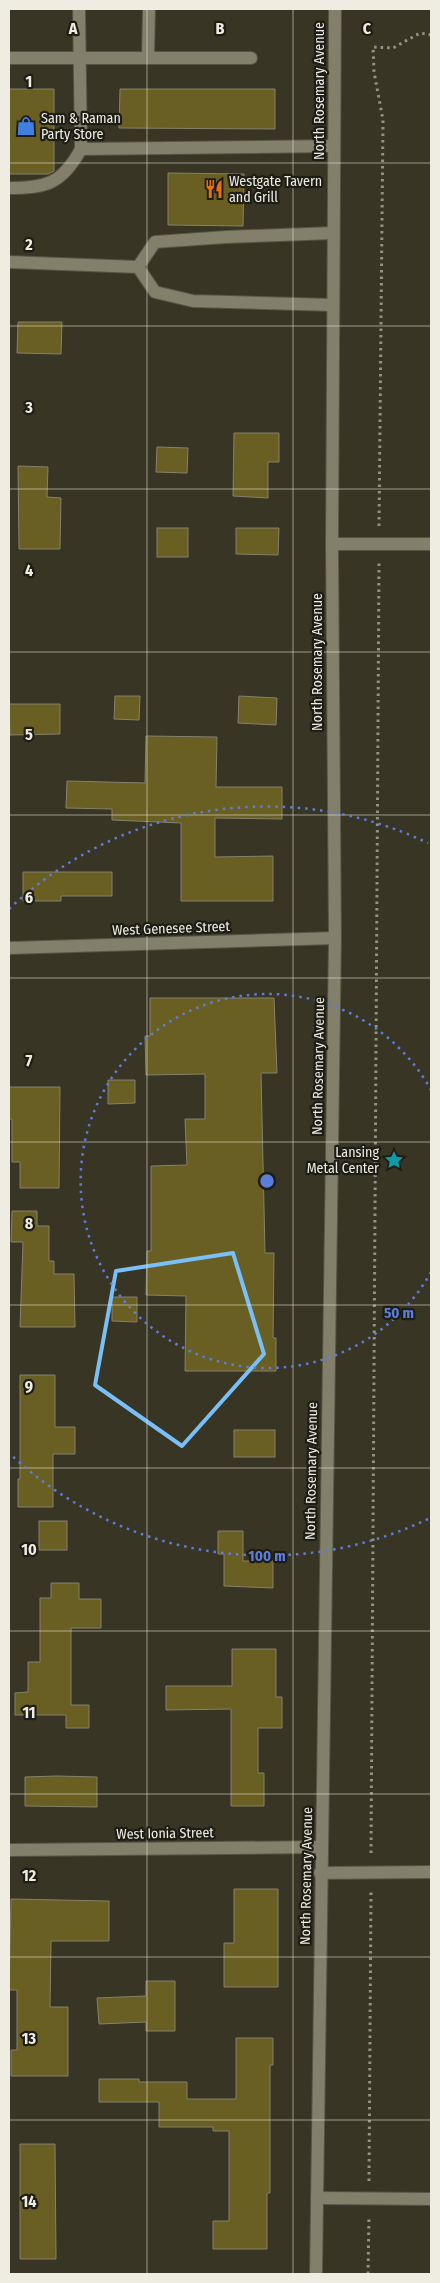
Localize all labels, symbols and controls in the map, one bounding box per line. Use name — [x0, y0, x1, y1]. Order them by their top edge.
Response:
text: A — [68, 19, 78, 38]
text: B — [216, 19, 225, 38]
text: C — [363, 19, 372, 38]
street label: North Rosemary Avenue — [311, 22, 328, 160]
text: 1 — [26, 72, 32, 91]
place label: Sam & Raman Party Store — [41, 110, 121, 143]
shop icon: Sam & Raman Party Store — [15, 115, 37, 137]
place label: Westgate Tavern and Grill — [229, 173, 322, 206]
restaurant icon: Westgate Tavern and Grill — [203, 178, 225, 200]
text: 2 — [24, 235, 33, 254]
text: 3 — [24, 398, 33, 417]
text: 4 — [25, 561, 33, 580]
street label: North Rosemary Avenue — [309, 593, 326, 731]
text: 5 — [25, 725, 33, 744]
text: 6 — [25, 888, 33, 907]
street label: West Genesee Street — [112, 918, 231, 939]
street label: North Rosemary Avenue — [309, 997, 328, 1135]
text: 7 — [26, 1051, 33, 1070]
place label: Lansing Metal Center — [307, 1144, 379, 1177]
place icon: Lansing Metal Center — [383, 1149, 405, 1171]
centre of rings — [258, 1172, 276, 1190]
text: 8 — [25, 1214, 34, 1233]
text: 50 m — [384, 1304, 414, 1322]
text: 9 — [25, 1377, 33, 1396]
street label: North Rosemary Avenue — [302, 1402, 321, 1540]
text: 10 — [21, 1540, 37, 1559]
text: 100 m — [248, 1547, 286, 1565]
text: 11 — [22, 1703, 36, 1722]
street label: North Rosemary Avenue — [297, 1807, 316, 1945]
street label: West Ionia Street — [116, 1824, 214, 1843]
text: 12 — [22, 1866, 37, 1885]
text: 13 — [22, 2029, 37, 2048]
text: 14 — [22, 2192, 37, 2211]

